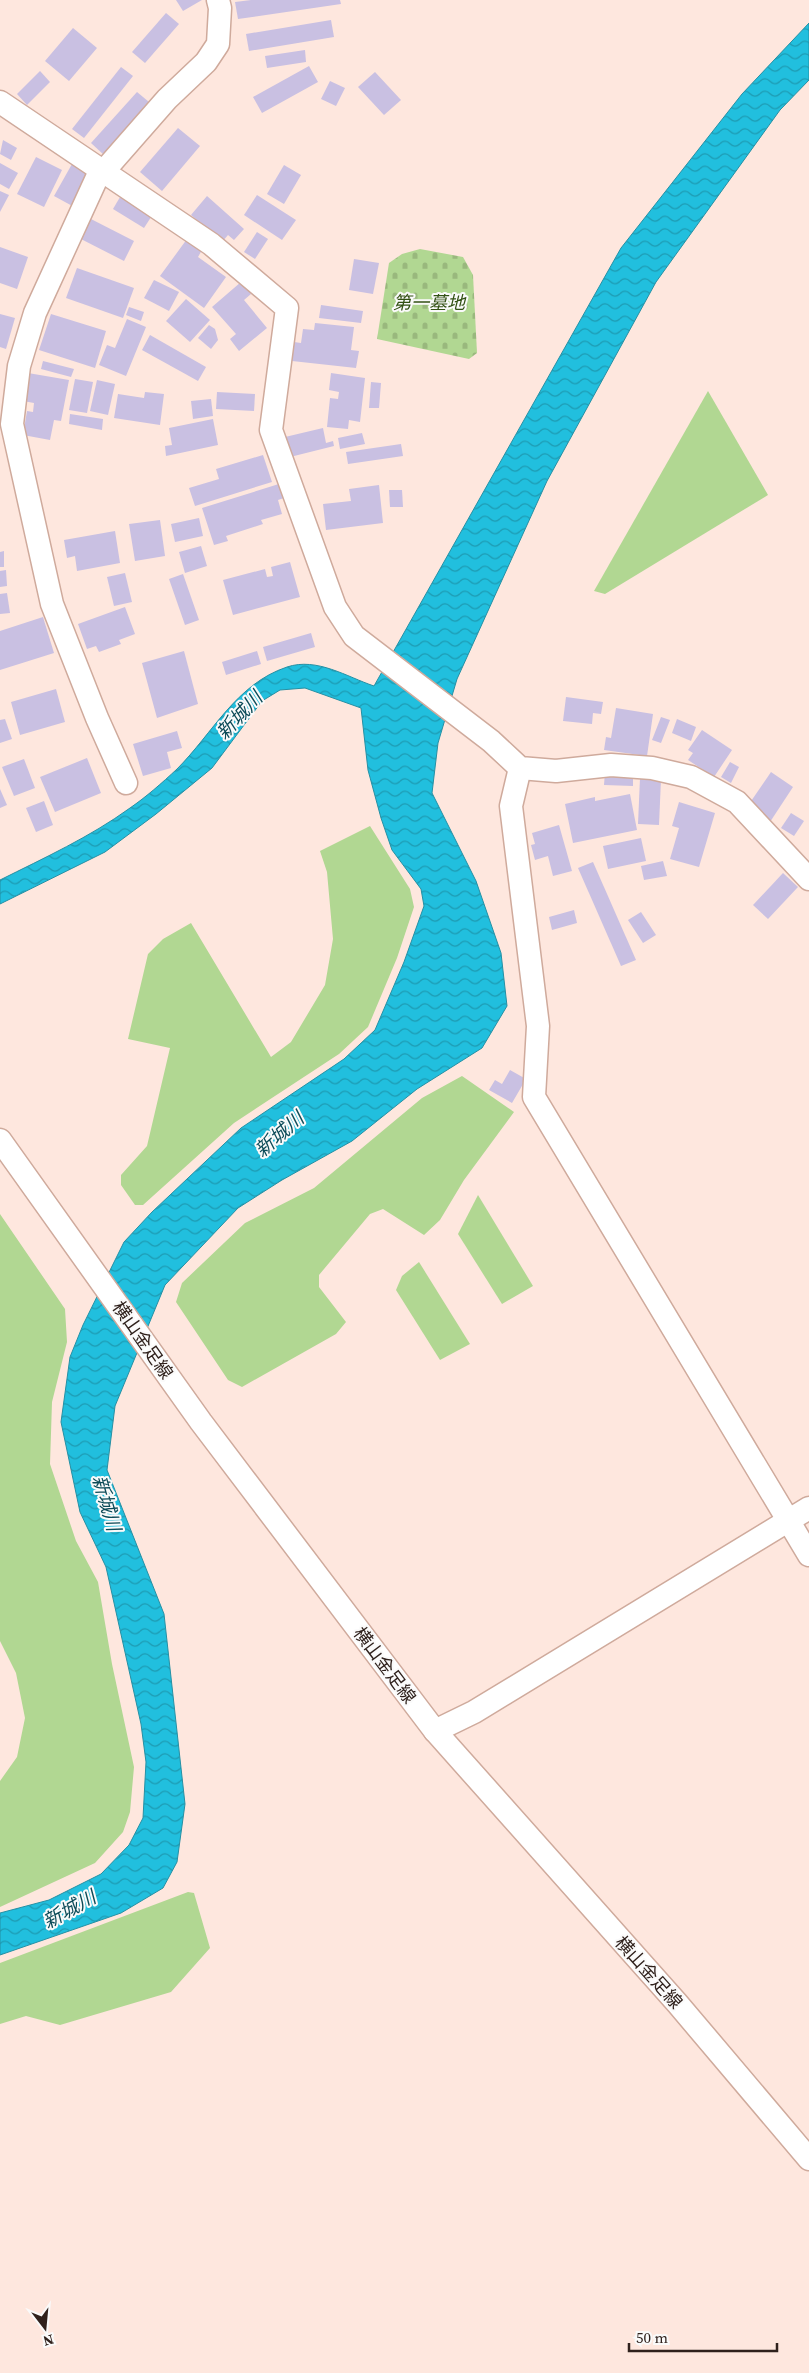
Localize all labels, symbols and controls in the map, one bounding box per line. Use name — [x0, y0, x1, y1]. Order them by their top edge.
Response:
park label: 第一墓地 — [393, 290, 467, 315]
water label: 新城川 — [210, 684, 269, 745]
water label: 新城川 — [249, 1104, 311, 1163]
street label: 横山金足線 — [107, 1296, 179, 1384]
water label: 新城川 — [87, 1472, 128, 1536]
street label: 横山金足線 — [348, 1622, 422, 1708]
water label: 新城川 — [38, 1883, 102, 1934]
street label: 横山金足線 — [610, 1930, 688, 2014]
north arrow — [20, 2303, 70, 2353]
scale bar — [629, 2320, 776, 2352]
text: 50 m — [636, 2327, 668, 2348]
text: N — [41, 2329, 56, 2352]

